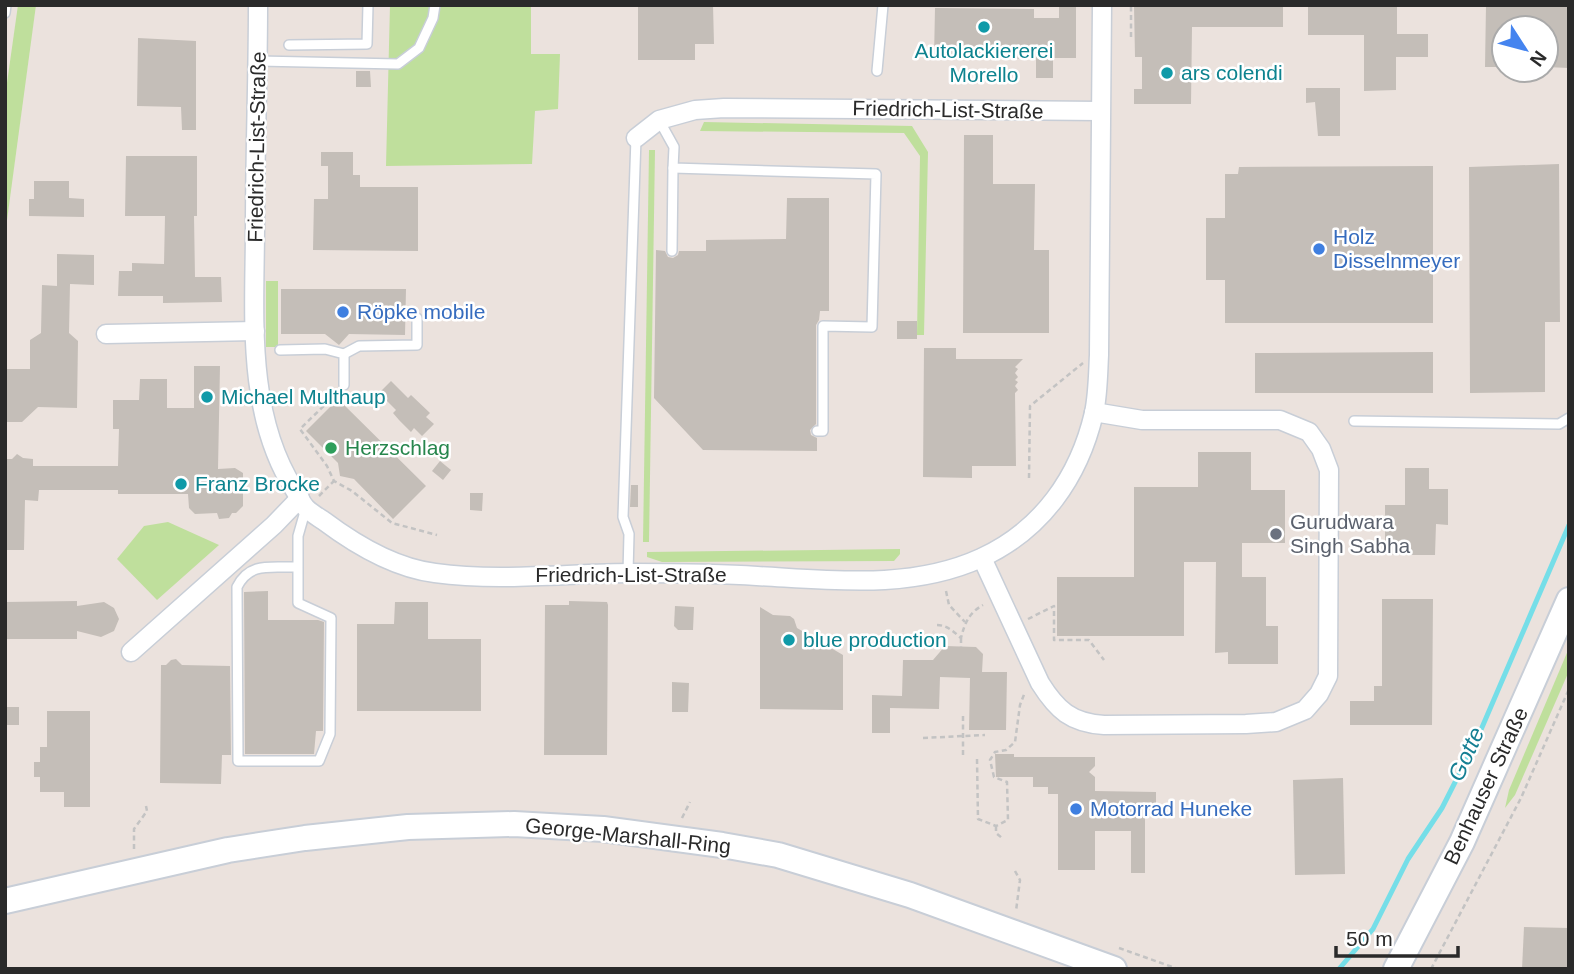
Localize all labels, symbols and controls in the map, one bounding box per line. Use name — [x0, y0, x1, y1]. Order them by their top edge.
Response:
north arrow — [1490, 14, 1560, 84]
marker: Autolackiererei Morello — [976, 19, 992, 35]
place label: Autolackiererei Morello — [915, 39, 1053, 86]
text: N — [1526, 47, 1551, 70]
street label: Friedrich-List-Straße — [243, 51, 270, 243]
place label: ars colendi — [1181, 61, 1283, 84]
marker: ars colendi — [1159, 65, 1175, 81]
street label: Friedrich-List-Straße — [852, 96, 1044, 123]
place label: Holz Disselnmeyer — [1333, 225, 1460, 272]
marker: Holz Disselnmeyer — [1311, 241, 1327, 257]
place label: Röpke mobile — [357, 300, 485, 323]
marker: Röpke mobile — [335, 304, 351, 320]
place label: Michael Multhaup — [221, 385, 386, 408]
marker: Michael Multhaup — [199, 389, 215, 405]
place label: Herzschlag — [345, 436, 450, 459]
marker: Herzschlag — [323, 440, 339, 456]
place label: Franz Brocke — [195, 472, 320, 495]
marker: Franz Brocke — [173, 476, 189, 492]
place label: Gurudwara Singh Sabha — [1290, 510, 1411, 557]
marker: Gurudwara Singh Sabha — [1268, 526, 1284, 542]
street label: Friedrich-List-Straße — [535, 563, 727, 586]
place label: blue production — [803, 628, 947, 651]
marker: blue production — [781, 632, 797, 648]
street label: Benhauser Straße — [1439, 704, 1532, 868]
water label: Gotte — [1443, 723, 1489, 785]
place label: Motorrad Huneke — [1090, 797, 1252, 820]
marker: Motorrad Huneke — [1068, 801, 1084, 817]
street label: George-Marshall-Ring — [524, 813, 732, 858]
scale bar — [1336, 914, 1458, 958]
text: 50 m — [1346, 927, 1393, 950]

